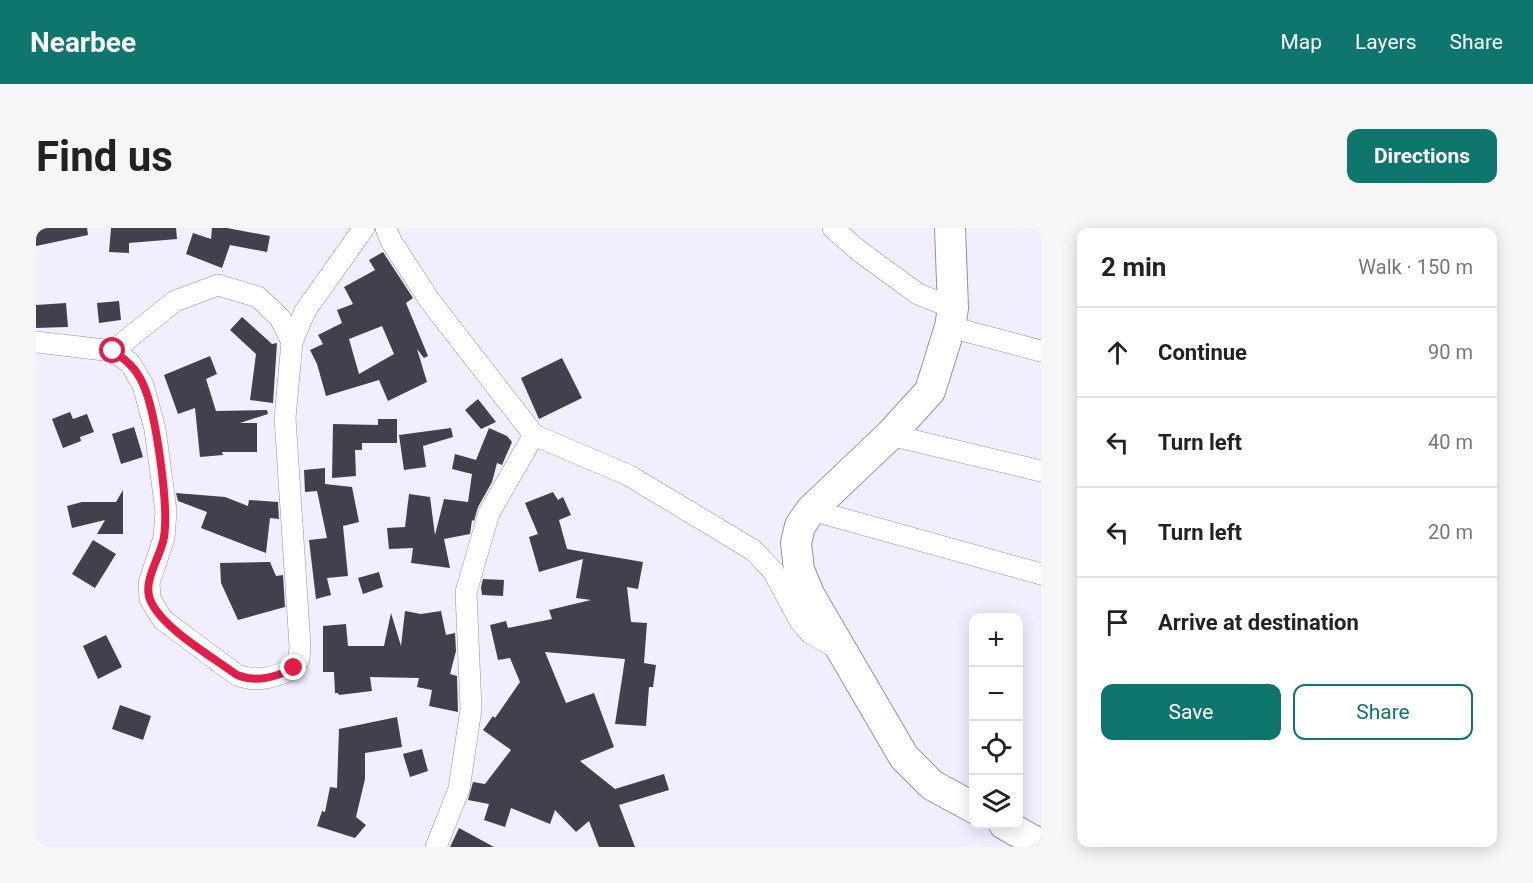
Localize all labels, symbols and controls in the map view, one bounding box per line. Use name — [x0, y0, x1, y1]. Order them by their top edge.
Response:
text: Nearbee — [30, 26, 136, 59]
text: Map — [1280, 30, 1322, 54]
text: Layers — [1355, 30, 1416, 54]
text: Share — [1449, 30, 1503, 54]
button: Directions — [1347, 129, 1497, 183]
text: Find us — [36, 132, 173, 181]
text: 2 min — [1101, 252, 1166, 282]
text: Walk · 150 m — [1358, 255, 1473, 279]
icon: ahead — [1101, 336, 1134, 369]
route start — [99, 337, 125, 363]
text: Continue — [1158, 340, 1247, 365]
text: 90 m — [1428, 340, 1473, 364]
icon: left — [1101, 426, 1134, 459]
text: Turn left — [1158, 430, 1242, 455]
text: 40 m — [1428, 430, 1473, 454]
icon: left — [1101, 516, 1134, 549]
text: Turn left — [1158, 520, 1242, 545]
text: 20 m — [1428, 520, 1473, 544]
icon: arrive — [1101, 606, 1134, 639]
text: Arrive at destination — [1158, 610, 1359, 635]
map controls — [969, 613, 1023, 829]
button: + — [969, 613, 1023, 667]
route end — [280, 654, 306, 680]
button: − — [969, 667, 1023, 721]
button: Save — [1101, 684, 1281, 740]
button: Share — [1293, 684, 1473, 740]
button: locate — [969, 721, 1023, 775]
button: layers — [969, 775, 1023, 829]

